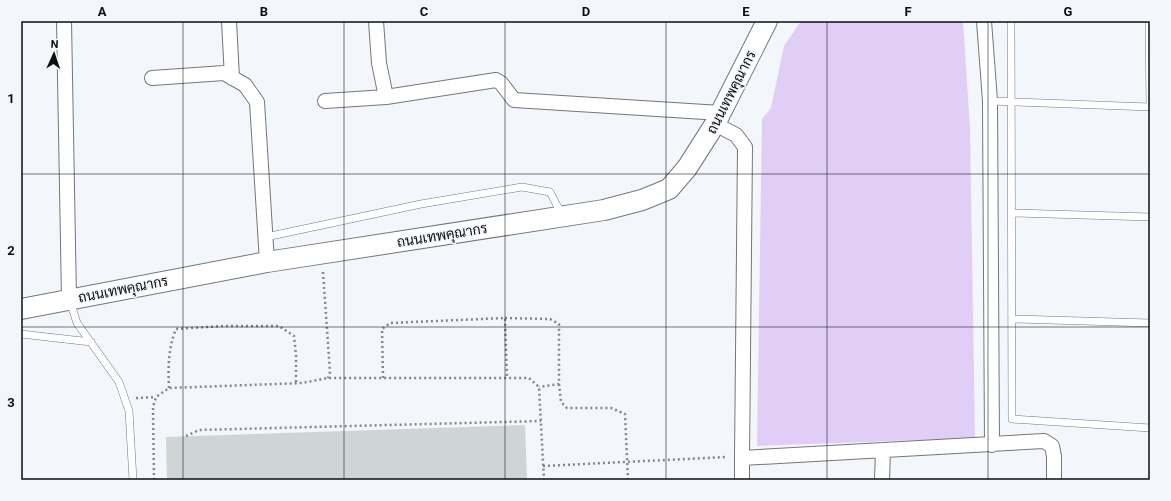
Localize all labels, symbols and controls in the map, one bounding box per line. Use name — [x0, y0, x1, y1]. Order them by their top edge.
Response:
text: A — [98, 4, 107, 19]
text: B — [260, 4, 268, 19]
text: C — [420, 4, 429, 19]
text: D — [582, 4, 590, 19]
text: E — [742, 4, 750, 19]
text: F — [904, 4, 912, 19]
text: G — [1064, 4, 1073, 19]
north arrow — [34, 34, 74, 74]
text: N — [50, 38, 59, 51]
street label: ถนนเทพคุณากร — [703, 47, 761, 137]
text: 1 — [7, 91, 15, 106]
street label: ถนนเทพคุณากร — [396, 220, 489, 252]
text: 2 — [7, 243, 15, 258]
street label: ถนนเทพคุณากร — [77, 272, 170, 308]
text: 3 — [7, 395, 15, 410]

